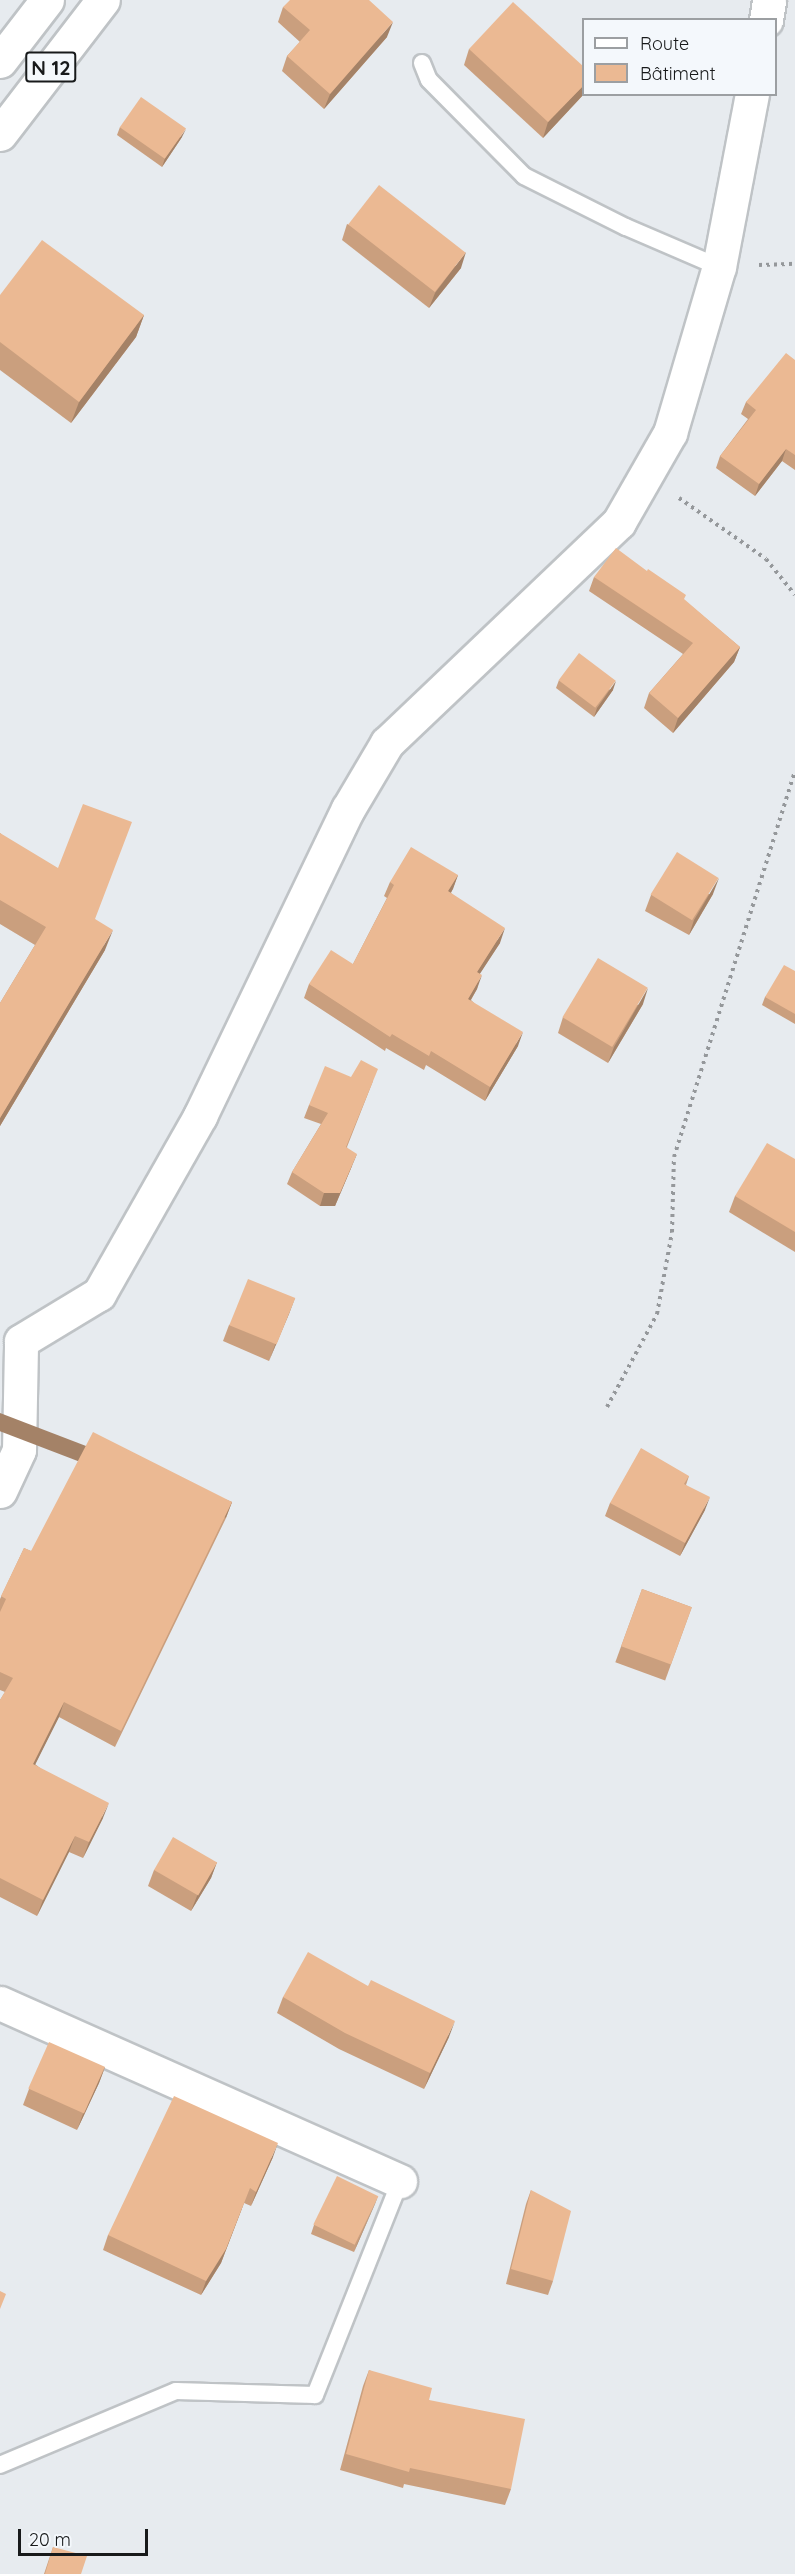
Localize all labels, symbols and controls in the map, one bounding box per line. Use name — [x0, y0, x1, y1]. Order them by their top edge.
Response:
legend — [582, 18, 777, 96]
text: Route — [640, 32, 689, 55]
road number: N 12 — [24, 50, 78, 84]
text: Bâtiment — [640, 62, 716, 85]
scale bar — [21, 2517, 152, 2555]
text: 20 m — [29, 2528, 71, 2551]

